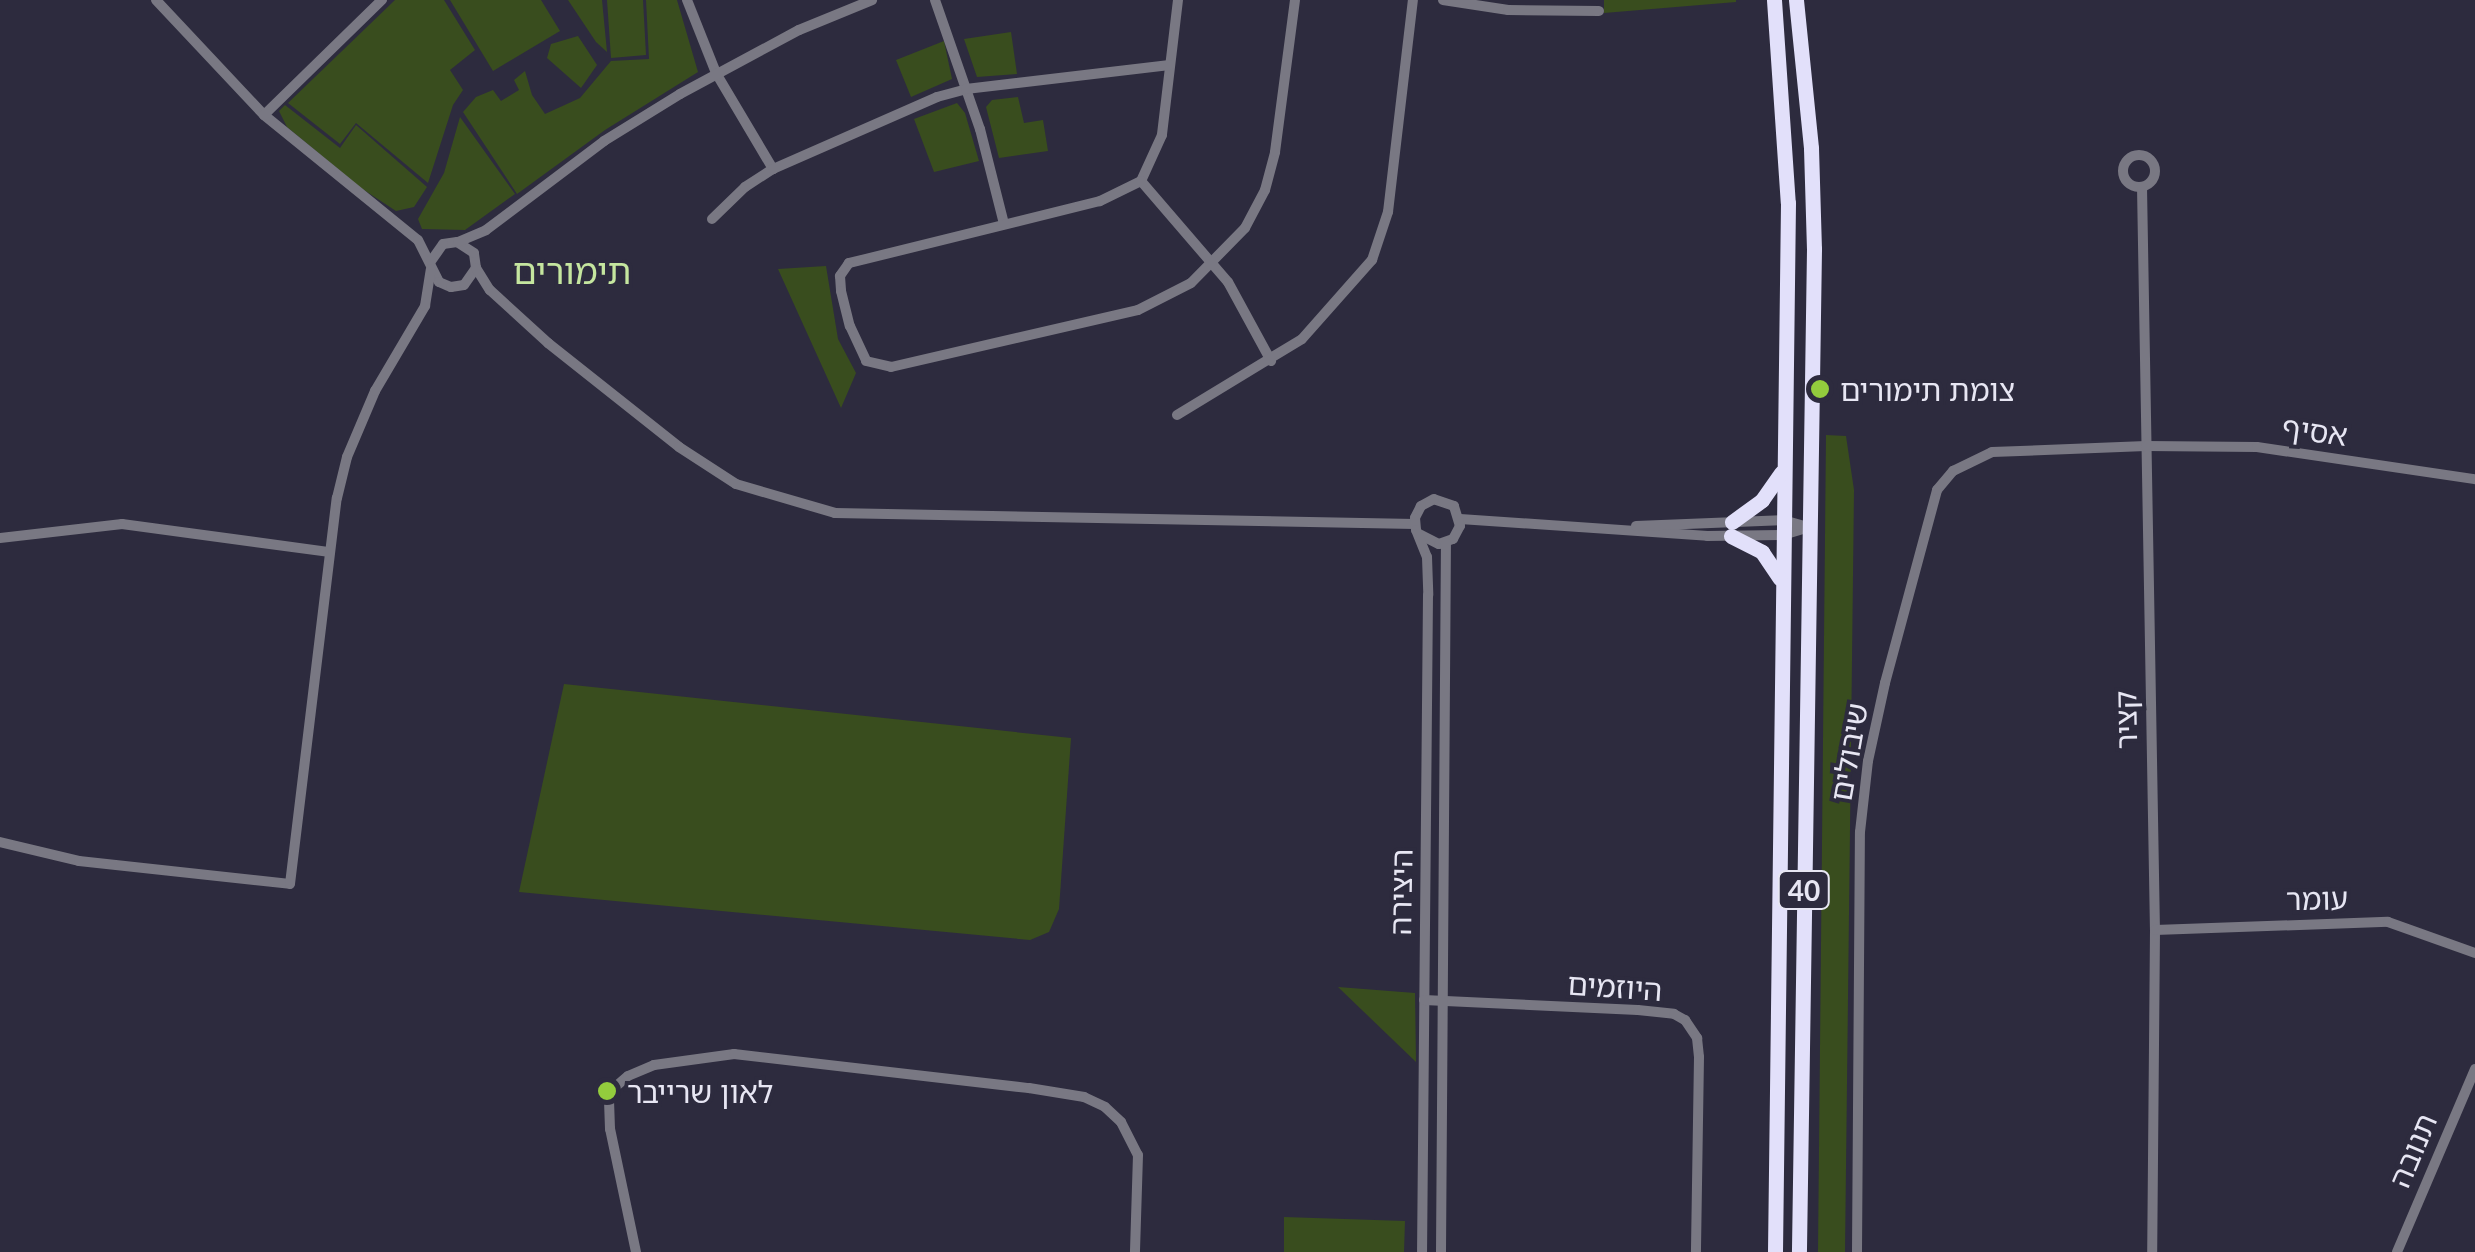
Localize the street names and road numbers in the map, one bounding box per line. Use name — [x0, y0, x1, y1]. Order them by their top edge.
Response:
street label: אסיף — [2280, 408, 2350, 452]
street label: קציר — [2106, 690, 2144, 750]
street label: שיבולים — [1822, 700, 1874, 804]
street label: היצירה — [1381, 848, 1419, 936]
road number: 40 — [1776, 867, 1832, 913]
street label: עומר — [2286, 879, 2348, 917]
street label: היוזמים — [1566, 965, 1664, 1007]
street label: תנובה — [2380, 1108, 2444, 1192]

